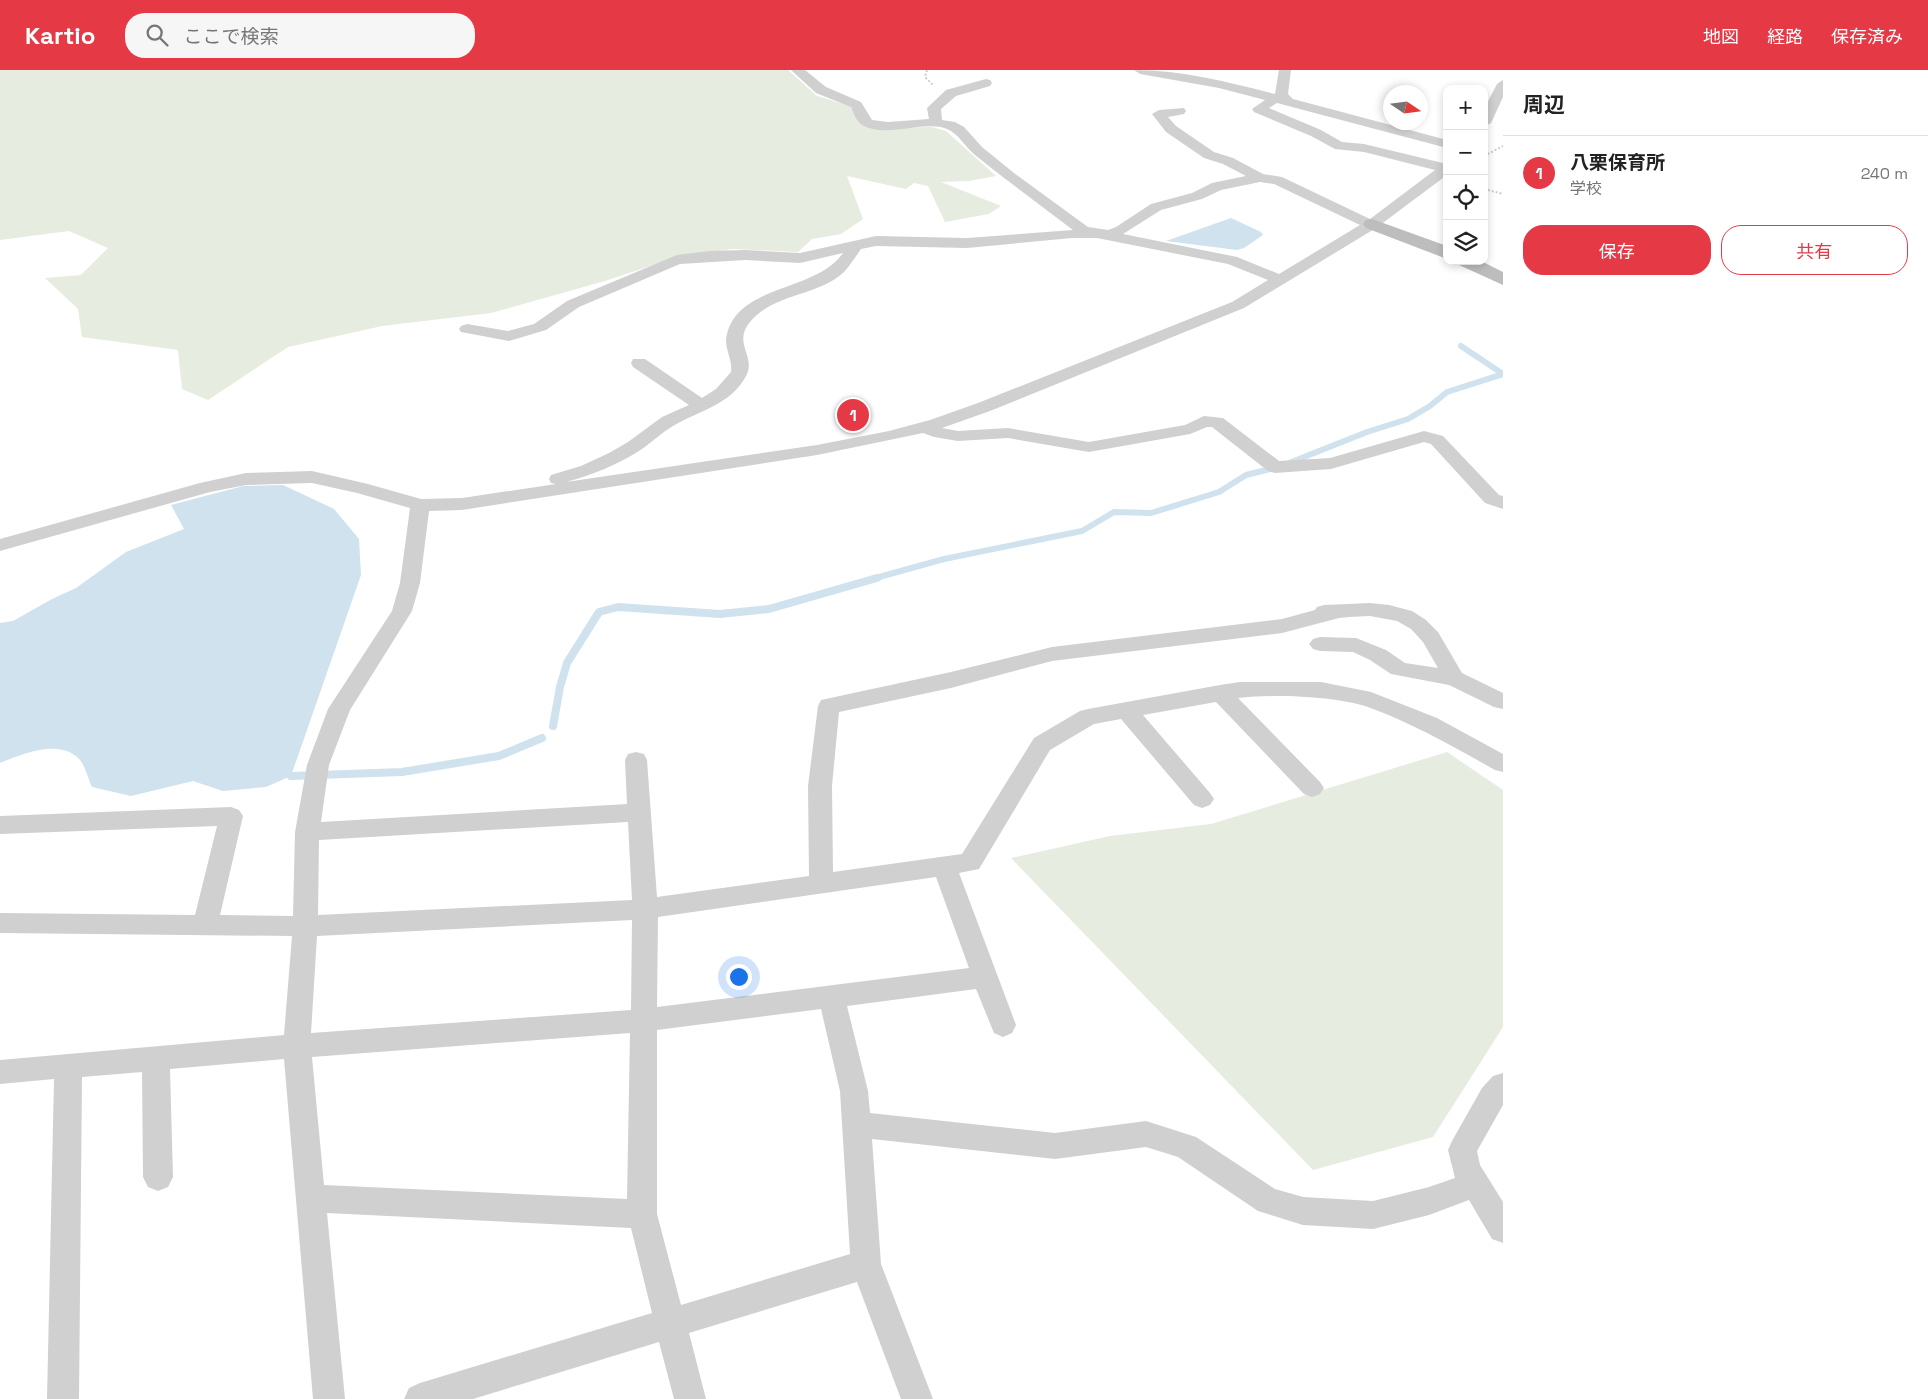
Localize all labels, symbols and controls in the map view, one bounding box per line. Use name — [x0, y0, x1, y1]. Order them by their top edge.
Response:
search box — [125, 13, 475, 58]
text: Kartio — [25, 20, 95, 51]
icon: search — [143, 21, 171, 49]
text: ここで検索 — [183, 24, 278, 49]
text: 地図 — [1703, 25, 1739, 48]
text: 経路 — [1767, 25, 1803, 48]
text: 保存済み — [1831, 25, 1903, 48]
north arrow — [1383, 85, 1428, 130]
map controls — [1443, 85, 1488, 265]
button: + — [1443, 85, 1488, 130]
text: 周辺 — [1523, 91, 1565, 118]
button: − — [1443, 130, 1488, 175]
text: 八栗保育所 — [1570, 150, 1665, 175]
text: 1 — [1535, 163, 1543, 184]
text: 240 m — [1861, 163, 1908, 184]
button: locate — [1443, 175, 1488, 220]
text: 学校 — [1570, 178, 1602, 199]
button: layers — [1443, 220, 1488, 265]
button: 保存 — [1523, 225, 1711, 275]
button: 共有 — [1721, 225, 1908, 275]
pin: 1 — [837, 396, 869, 434]
your location — [726, 964, 752, 990]

